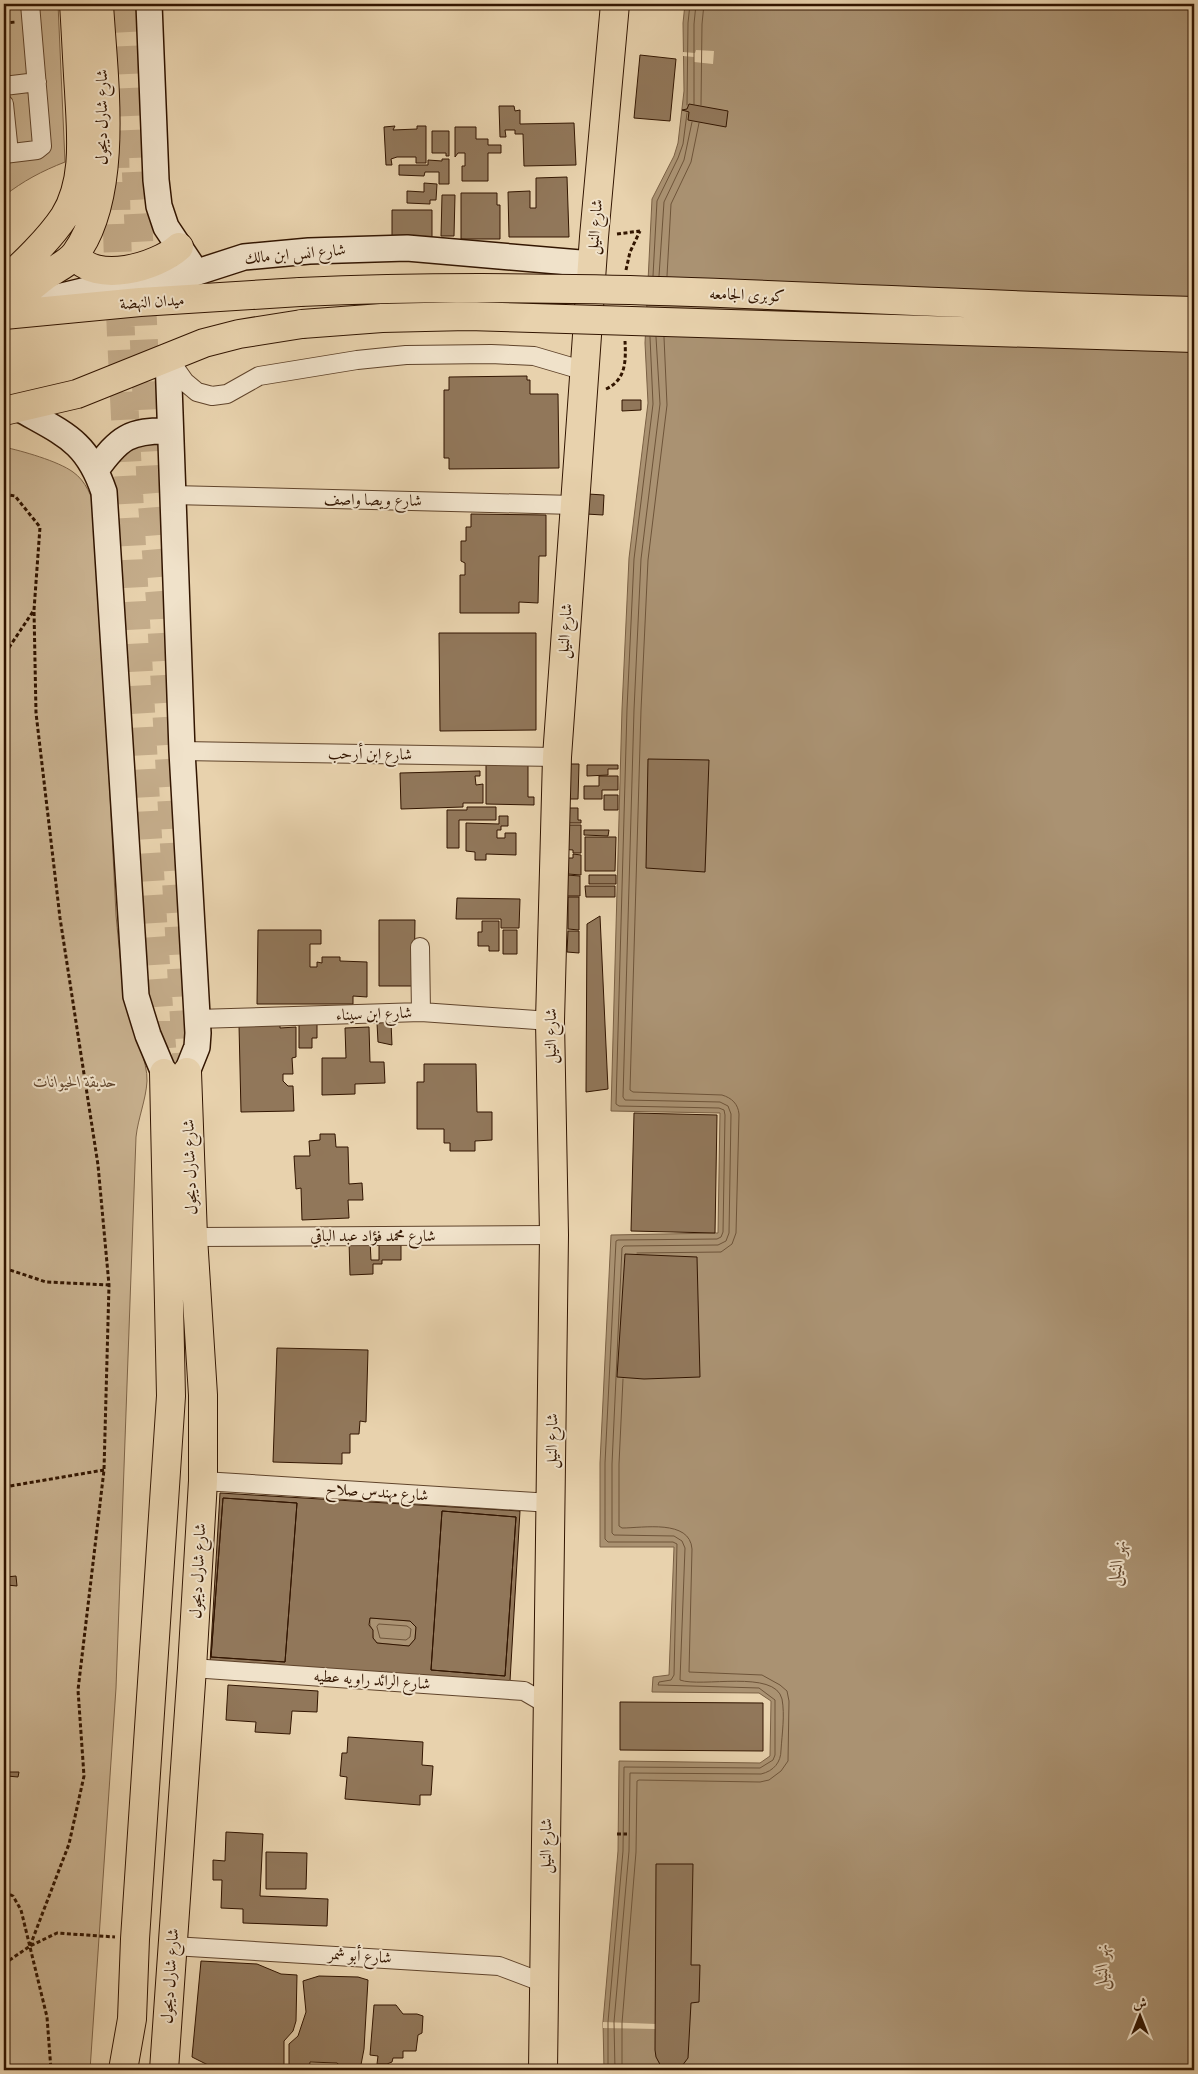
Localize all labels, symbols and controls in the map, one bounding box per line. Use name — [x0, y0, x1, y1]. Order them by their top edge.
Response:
street label: شارع شارل ديجول — [92, 69, 115, 165]
street label: شارع النيل — [583, 198, 610, 256]
street label: شارع انس ابن مالك — [244, 240, 347, 271]
street label: كوبرى الجامعه — [709, 284, 785, 306]
street label: ميدان النهضة — [119, 290, 185, 314]
street label: شارع ويصا واصف — [324, 489, 422, 514]
street label: شارع النيل — [553, 603, 580, 660]
street label: شارع ابن أرحب — [328, 741, 412, 768]
street label: شارع ابن سيناء — [335, 1003, 413, 1028]
street label: شارع النيل — [541, 1008, 564, 1064]
park label: حديقة الحيوانات — [33, 1072, 117, 1092]
street label: شارع شارل ديجول — [178, 1119, 205, 1215]
street label: شارع محمد فؤاد عبد الباقي — [310, 1226, 436, 1249]
street label: شارع النيل — [542, 1413, 565, 1469]
street label: شارع مهندس صلاح — [325, 1478, 429, 1510]
street label: شارع شارل ديجول — [186, 1523, 213, 1620]
water label: نهر النيل — [1102, 1538, 1133, 1588]
street label: شارع الرائد راويه عطيه — [313, 1666, 431, 1697]
street label: شارع النيل — [536, 1818, 559, 1874]
street label: شارع شارل ديجول — [157, 1928, 186, 2025]
street label: شارع أبو شمر — [326, 1942, 392, 1971]
water label: نهر النيل — [1090, 1943, 1115, 1991]
north arrow — [1116, 1992, 1166, 2042]
text: ش — [1133, 1995, 1147, 2013]

